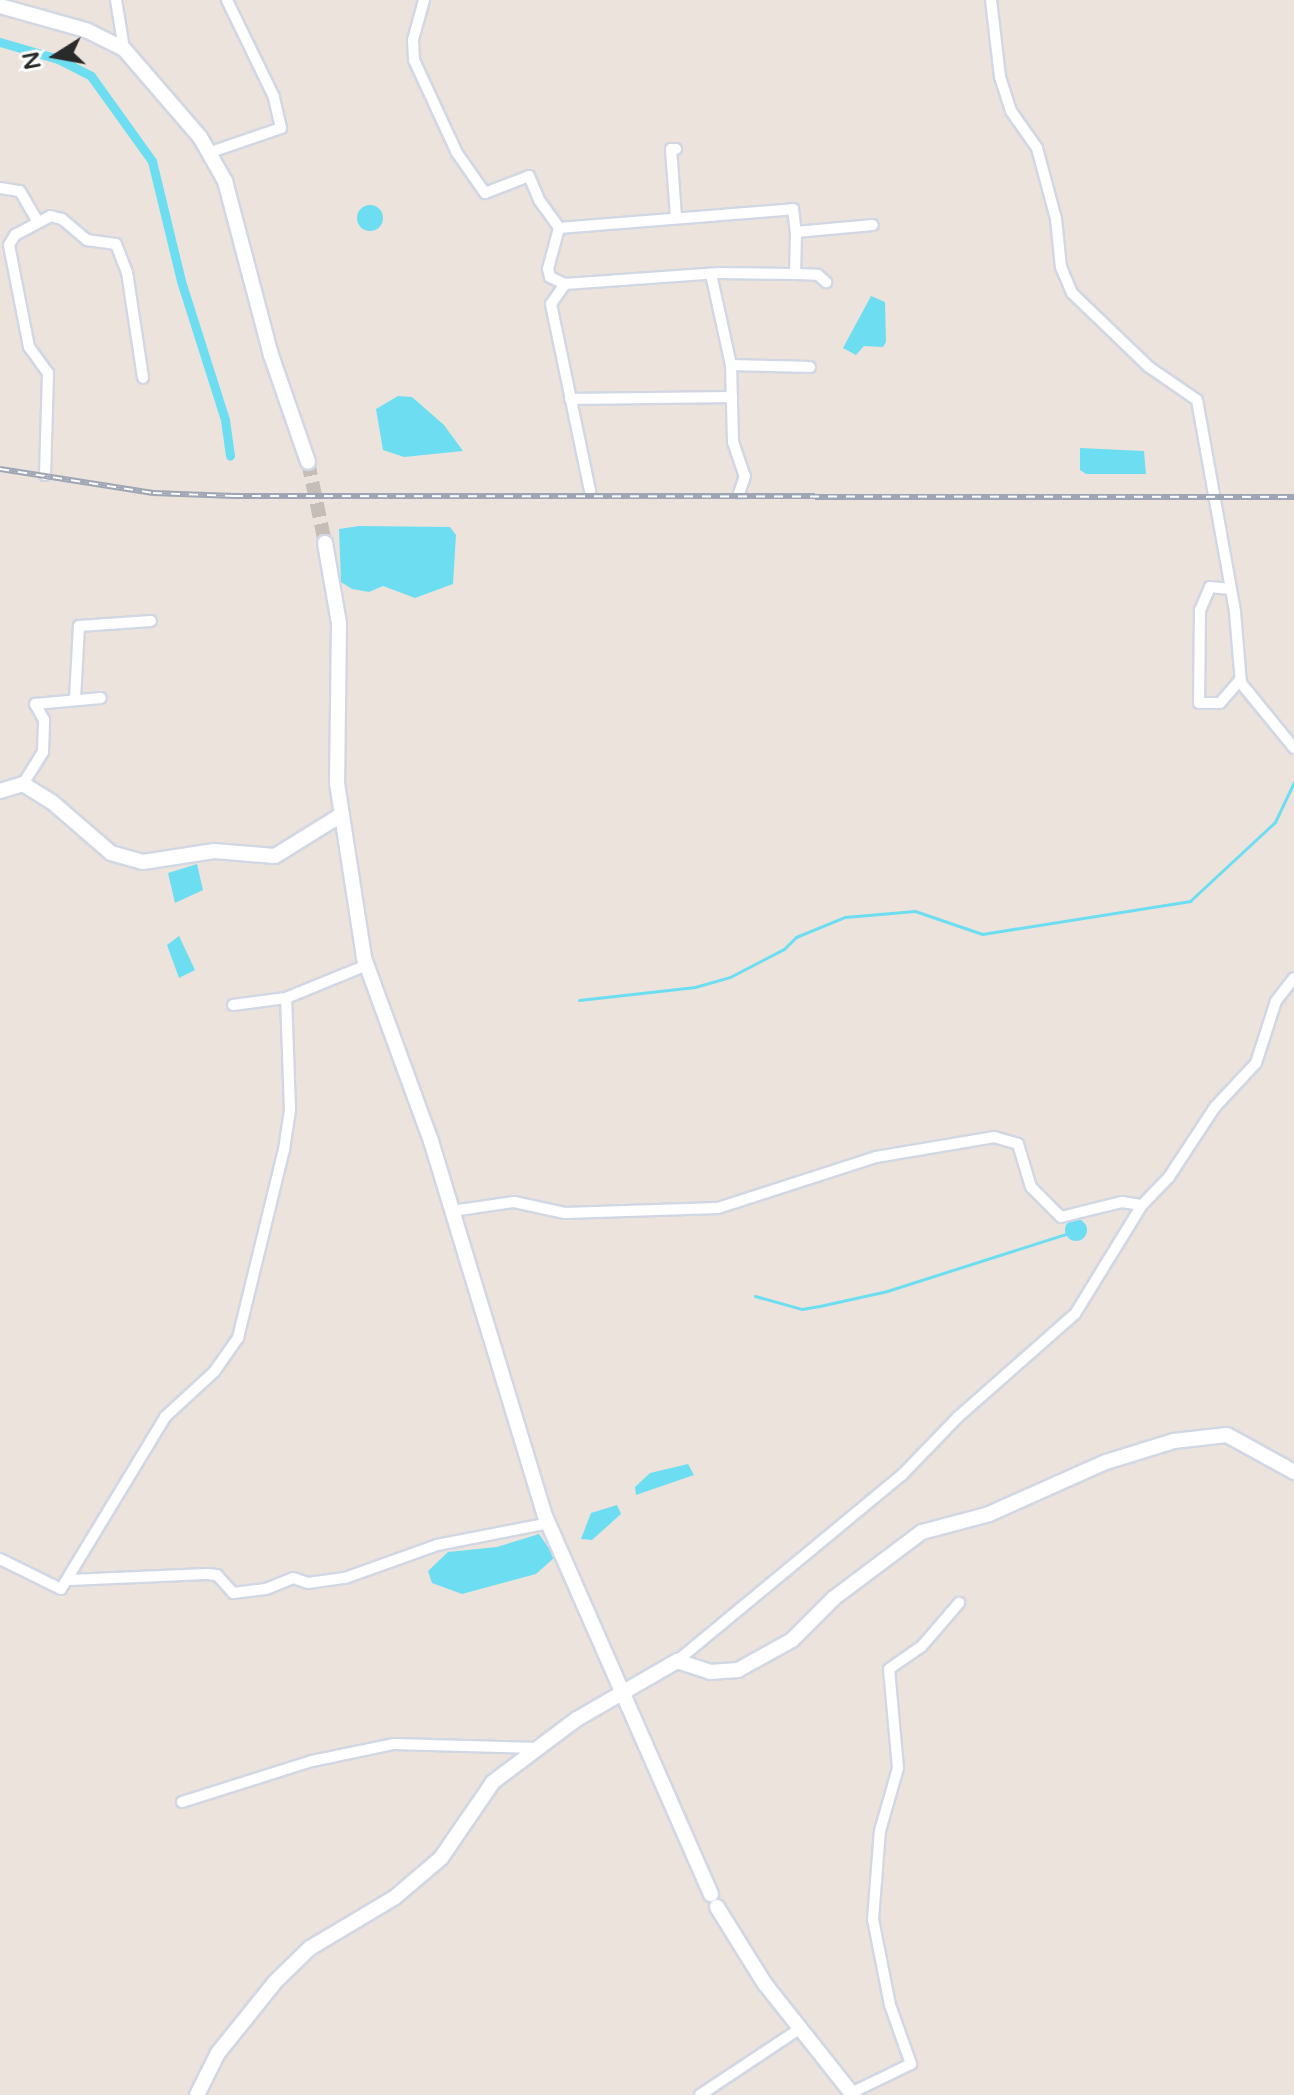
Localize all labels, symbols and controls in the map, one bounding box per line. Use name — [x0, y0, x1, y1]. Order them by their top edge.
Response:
north arrow — [16, 16, 96, 96]
text: N — [18, 49, 47, 72]

